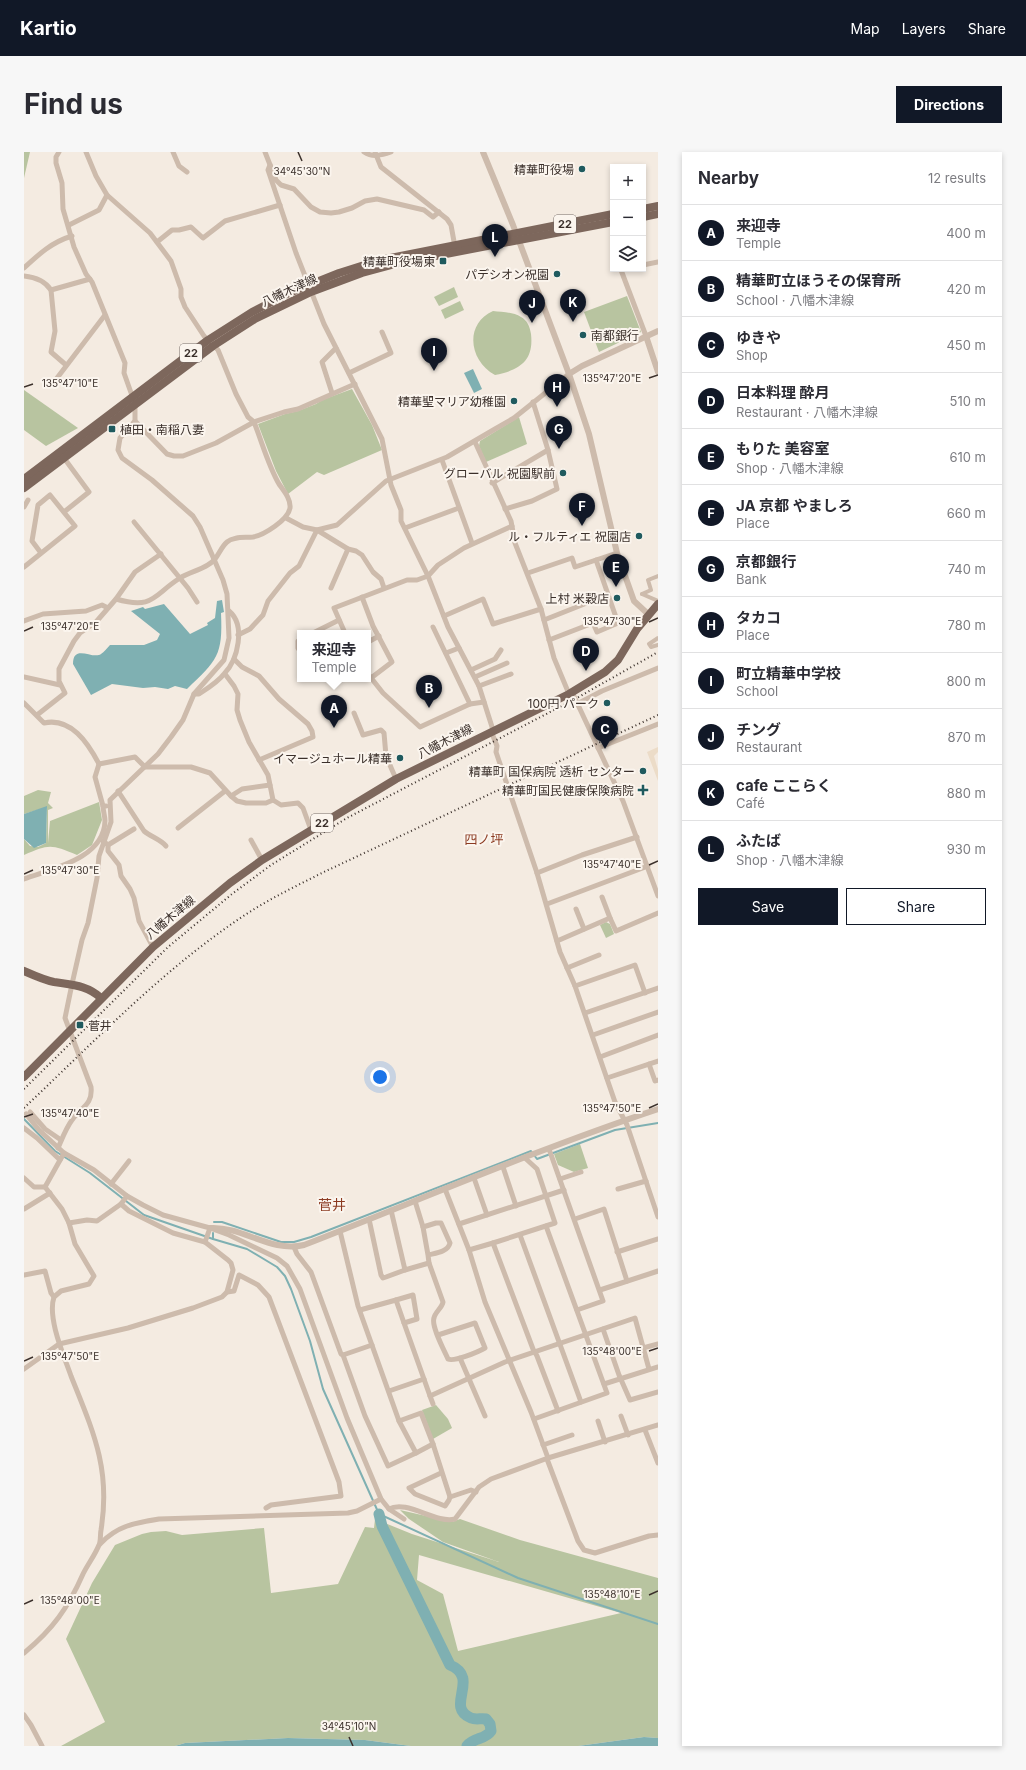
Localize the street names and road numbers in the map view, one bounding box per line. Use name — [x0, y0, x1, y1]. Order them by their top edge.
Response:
road number: 22 — [554, 215, 576, 233]
street label: 八幡木津線 — [259, 271, 319, 309]
road number: 22 — [180, 344, 202, 362]
street label: 八幡木津線 — [415, 721, 475, 761]
road number: 22 — [311, 814, 333, 832]
street label: 八幡木津線 — [142, 892, 198, 942]

